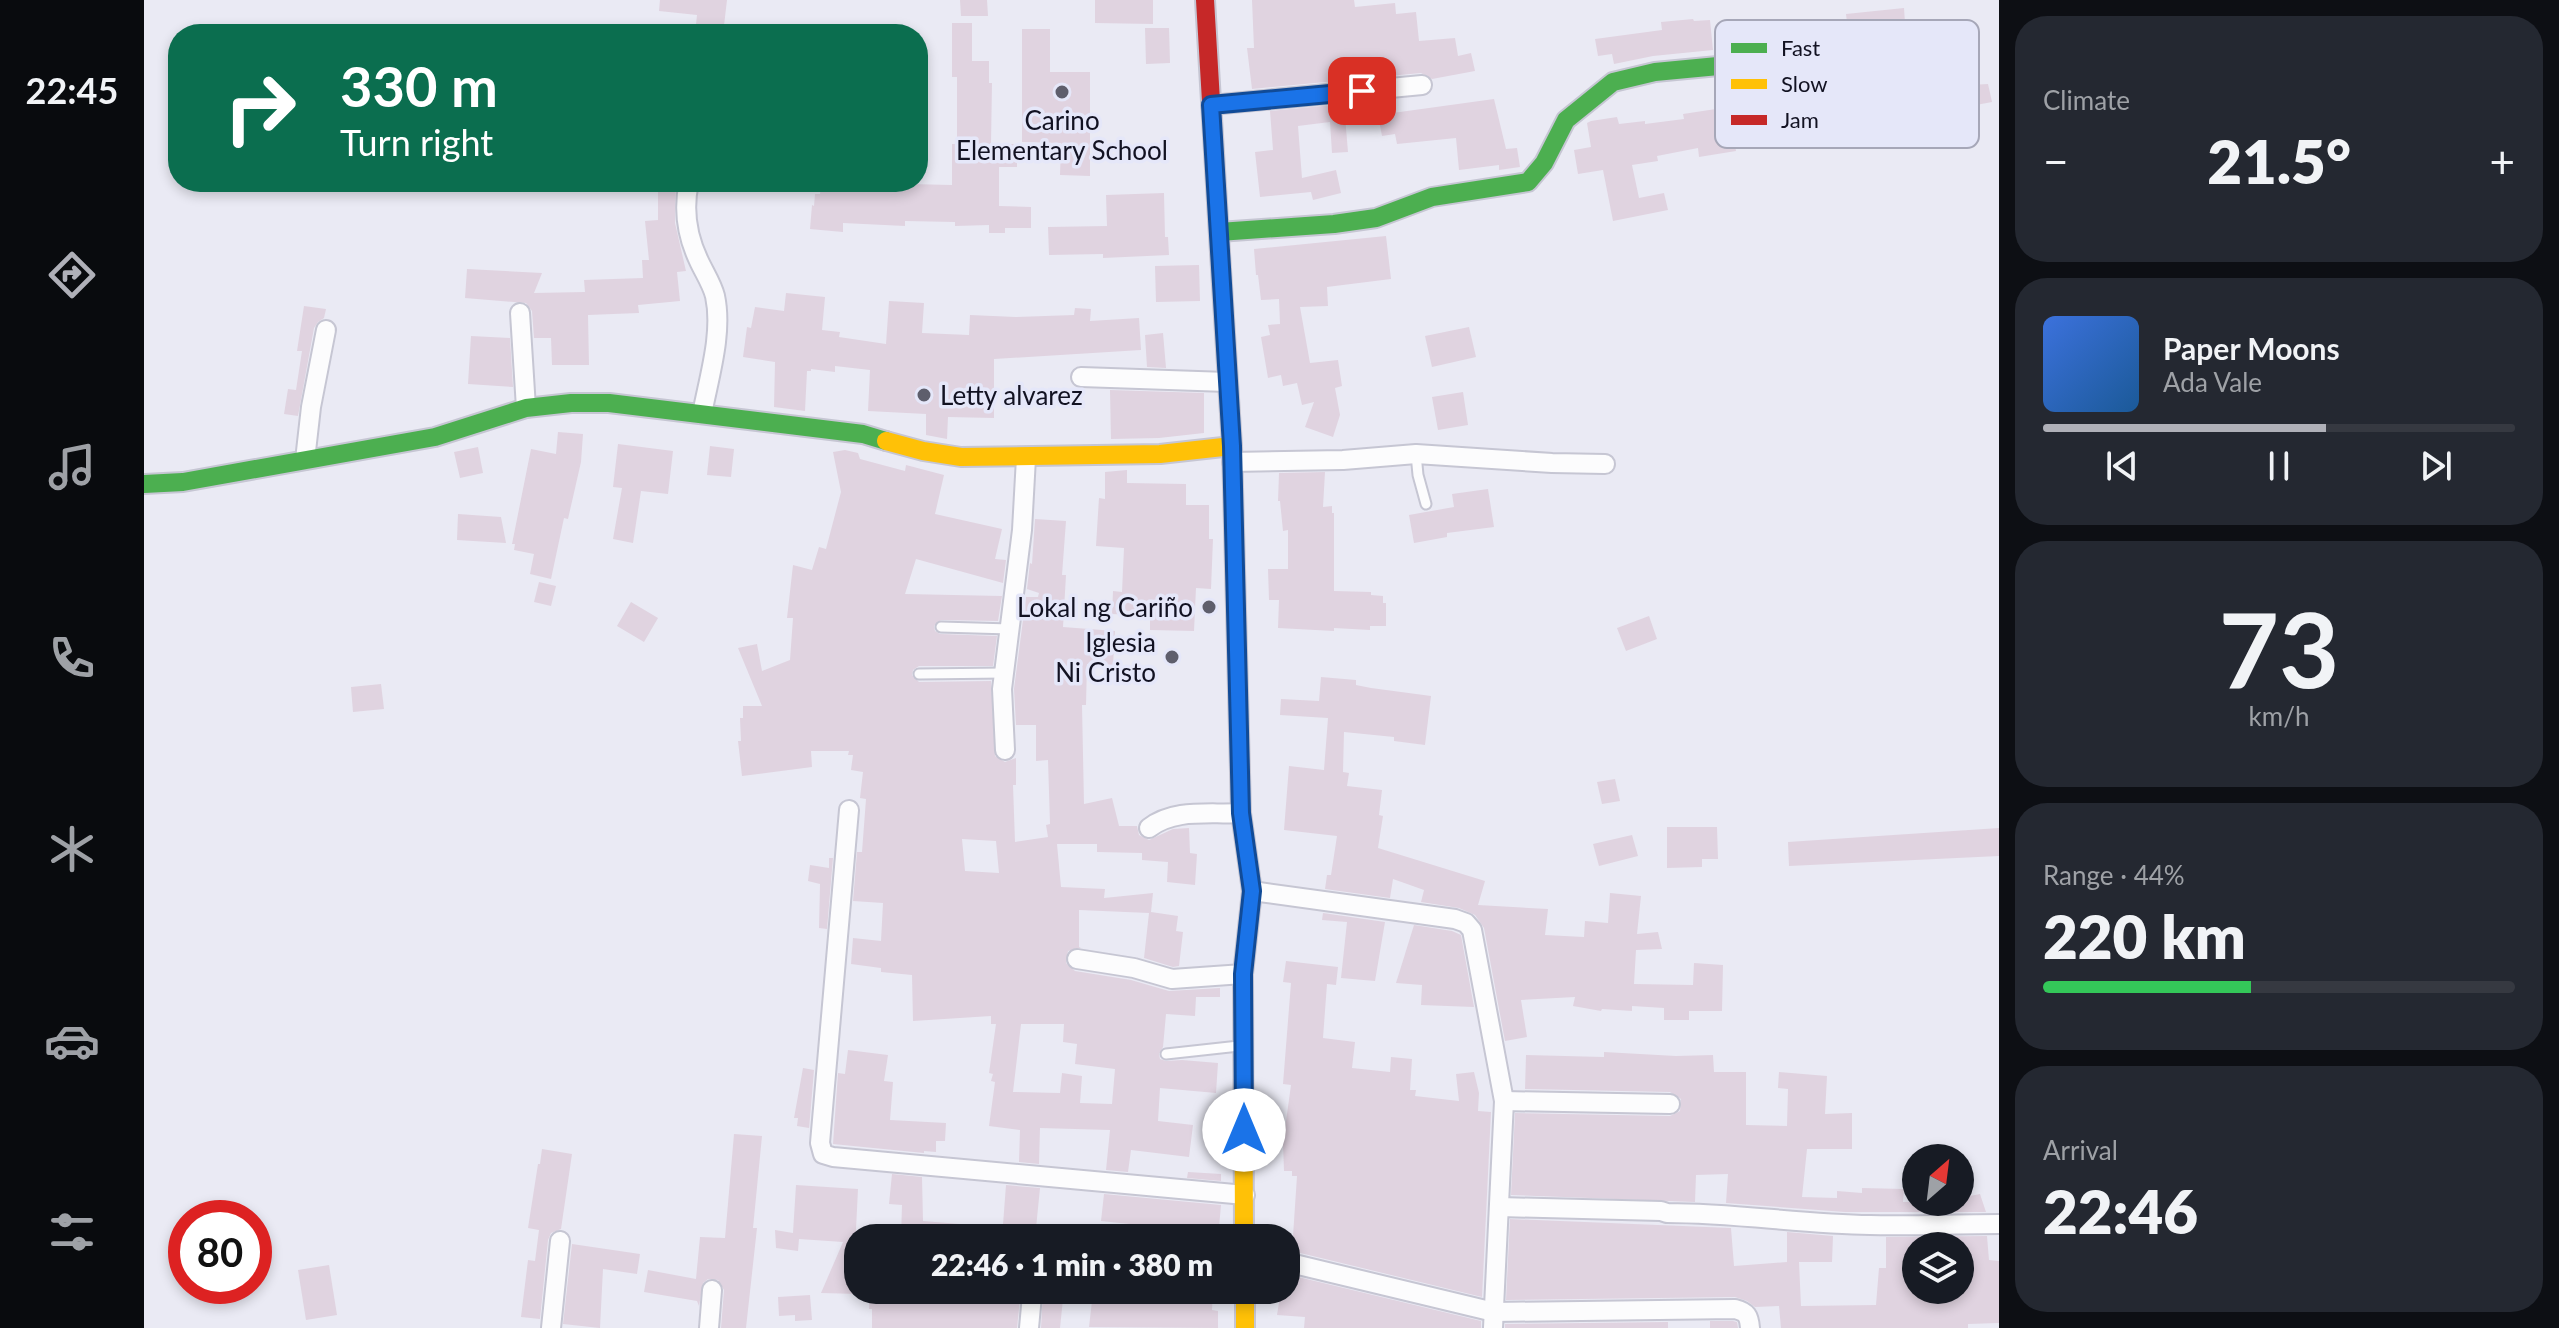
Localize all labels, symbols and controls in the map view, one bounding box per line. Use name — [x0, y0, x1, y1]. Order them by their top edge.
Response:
legend — [1715, 20, 1979, 148]
text: Fast — [1781, 34, 1820, 61]
text: 330 m — [340, 52, 498, 119]
icon: right — [208, 56, 312, 160]
pin — [1328, 57, 1396, 125]
text: 22:45 — [26, 68, 118, 112]
icon: arrive — [1340, 69, 1384, 113]
text: Slow — [1781, 70, 1828, 97]
marker: Carino Elementary School — [1053, 83, 1071, 101]
text: Climate — [2043, 84, 2130, 116]
place label: Carino Elementary School — [956, 104, 1168, 166]
text: Jam — [1781, 106, 1819, 133]
text: Turn right — [340, 120, 493, 164]
text: 21.5° — [2207, 125, 2351, 197]
text: − — [2043, 135, 2069, 187]
text: + — [2489, 135, 2515, 187]
icon: directions — [44, 247, 100, 303]
text: Paper Moons — [2163, 330, 2340, 366]
text: Ada Vale — [2163, 366, 2262, 398]
place label: Letty alvarez — [940, 379, 1083, 411]
marker: Letty alvarez — [915, 386, 933, 404]
icon: music — [44, 439, 100, 495]
icon: previous — [2100, 444, 2144, 488]
icon: pause — [2257, 444, 2301, 488]
icon: next — [2414, 444, 2458, 488]
text: 73 — [2219, 585, 2339, 710]
place label: Lokal ng Cariño — [1017, 591, 1193, 623]
marker: Lokal ng Cariño — [1200, 598, 1218, 616]
place label: Iglesia Ni Cristo — [1055, 626, 1156, 688]
icon: phone — [44, 630, 100, 686]
marker: Iglesia Ni Cristo — [1163, 648, 1181, 666]
text: km/h — [2249, 700, 2309, 732]
icon: climate — [44, 821, 100, 877]
text: Range · 44% — [2043, 859, 2185, 891]
text: 220 km — [2043, 900, 2246, 972]
icon: car — [44, 1013, 100, 1069]
position arrow — [1202, 1088, 1286, 1172]
text: Arrival — [2043, 1134, 2118, 1166]
north arrow — [1902, 1144, 1974, 1216]
map controls — [1902, 1144, 1974, 1304]
text: 22:46 — [2043, 1175, 2198, 1247]
speed limit sign: 80 — [168, 1200, 272, 1304]
icon: filters — [44, 1204, 100, 1260]
button: layers — [1902, 1232, 1974, 1304]
text: 22:46 · 1 min · 380 m — [931, 1246, 1213, 1282]

